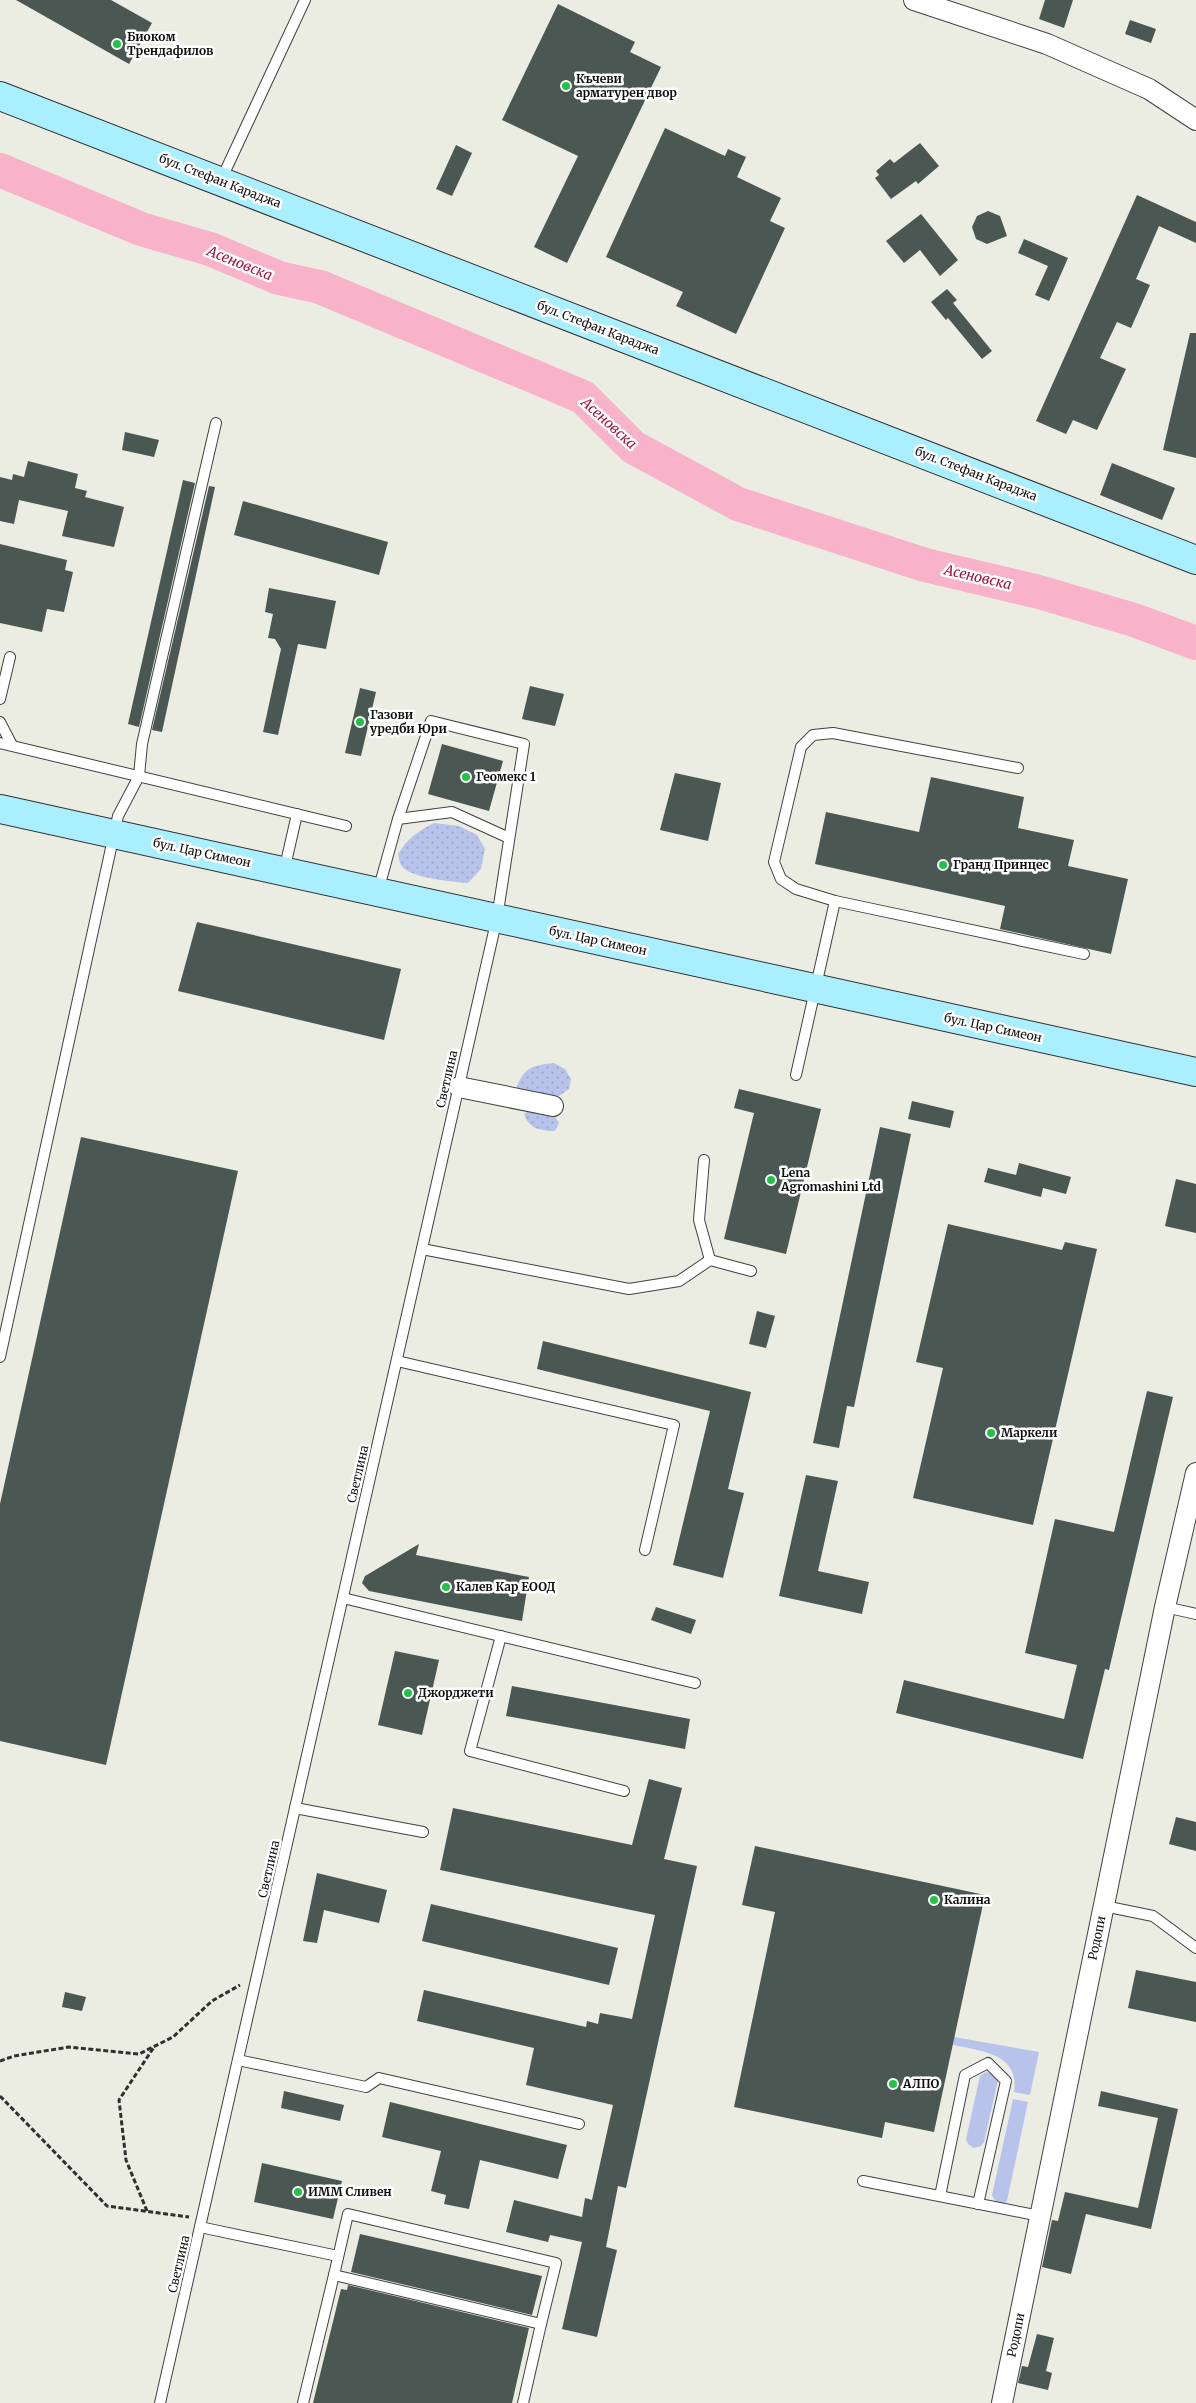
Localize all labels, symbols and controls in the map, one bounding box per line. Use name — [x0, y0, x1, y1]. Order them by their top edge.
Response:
place label: Биоком Трендафилов — [127, 29, 214, 58]
marker: Биоком Трендафилов — [111, 38, 123, 50]
place label: Къчеви арматурен двор — [576, 71, 677, 100]
marker: Къчеви арматурен двор — [560, 80, 572, 92]
street label: бул. Стефан Караджа — [157, 150, 284, 211]
water label: Асеновска — [204, 241, 275, 284]
street label: бул. Стефан Караджа — [535, 297, 662, 358]
water label: Асеновска — [577, 393, 640, 453]
street label: бул. Стефан Караджа — [913, 443, 1040, 504]
water label: Асеновска — [942, 560, 1013, 593]
place label: Газови уредби Юри — [370, 707, 447, 736]
marker: Газови уредби Юри — [354, 716, 366, 728]
place label: Геомекс 1 — [476, 769, 536, 784]
marker: Геомекс 1 — [460, 771, 472, 783]
street label: бул. Цар Симеон — [152, 835, 252, 870]
place label: Гранд Принцес — [953, 857, 1049, 872]
marker: Гранд Принцес — [937, 859, 949, 871]
street label: бул. Цар Симеон — [548, 923, 648, 958]
street label: бул. Цар Симеон — [943, 1010, 1043, 1045]
street label: Светлина — [433, 1048, 461, 1109]
place label: Lena Agromashini Ltd — [780, 1165, 882, 1194]
marker: Lena Agromashini Ltd — [765, 1174, 777, 1186]
place label: Маркели — [1001, 1425, 1058, 1440]
marker: Маркели — [985, 1427, 997, 1439]
street label: Светлина — [344, 1443, 372, 1504]
place label: Калев Кар ЕООД — [456, 1579, 556, 1594]
marker: Калев Кар ЕООД — [440, 1581, 452, 1593]
place label: Джорджети — [418, 1685, 494, 1700]
marker: Джорджети — [402, 1687, 414, 1699]
street label: Светлина — [255, 1838, 283, 1899]
place label: Калина — [944, 1892, 991, 1907]
marker: Калина — [928, 1894, 940, 1906]
street label: Родопи — [1085, 1914, 1109, 1961]
place label: АЛПО — [902, 2076, 940, 2091]
marker: АЛПО — [887, 2078, 899, 2090]
place label: ИММ Сливен — [308, 2184, 392, 2199]
marker: ИММ Сливен — [292, 2186, 304, 2198]
street label: Светлина — [165, 2233, 193, 2294]
street label: Родопи — [1004, 2311, 1028, 2358]

